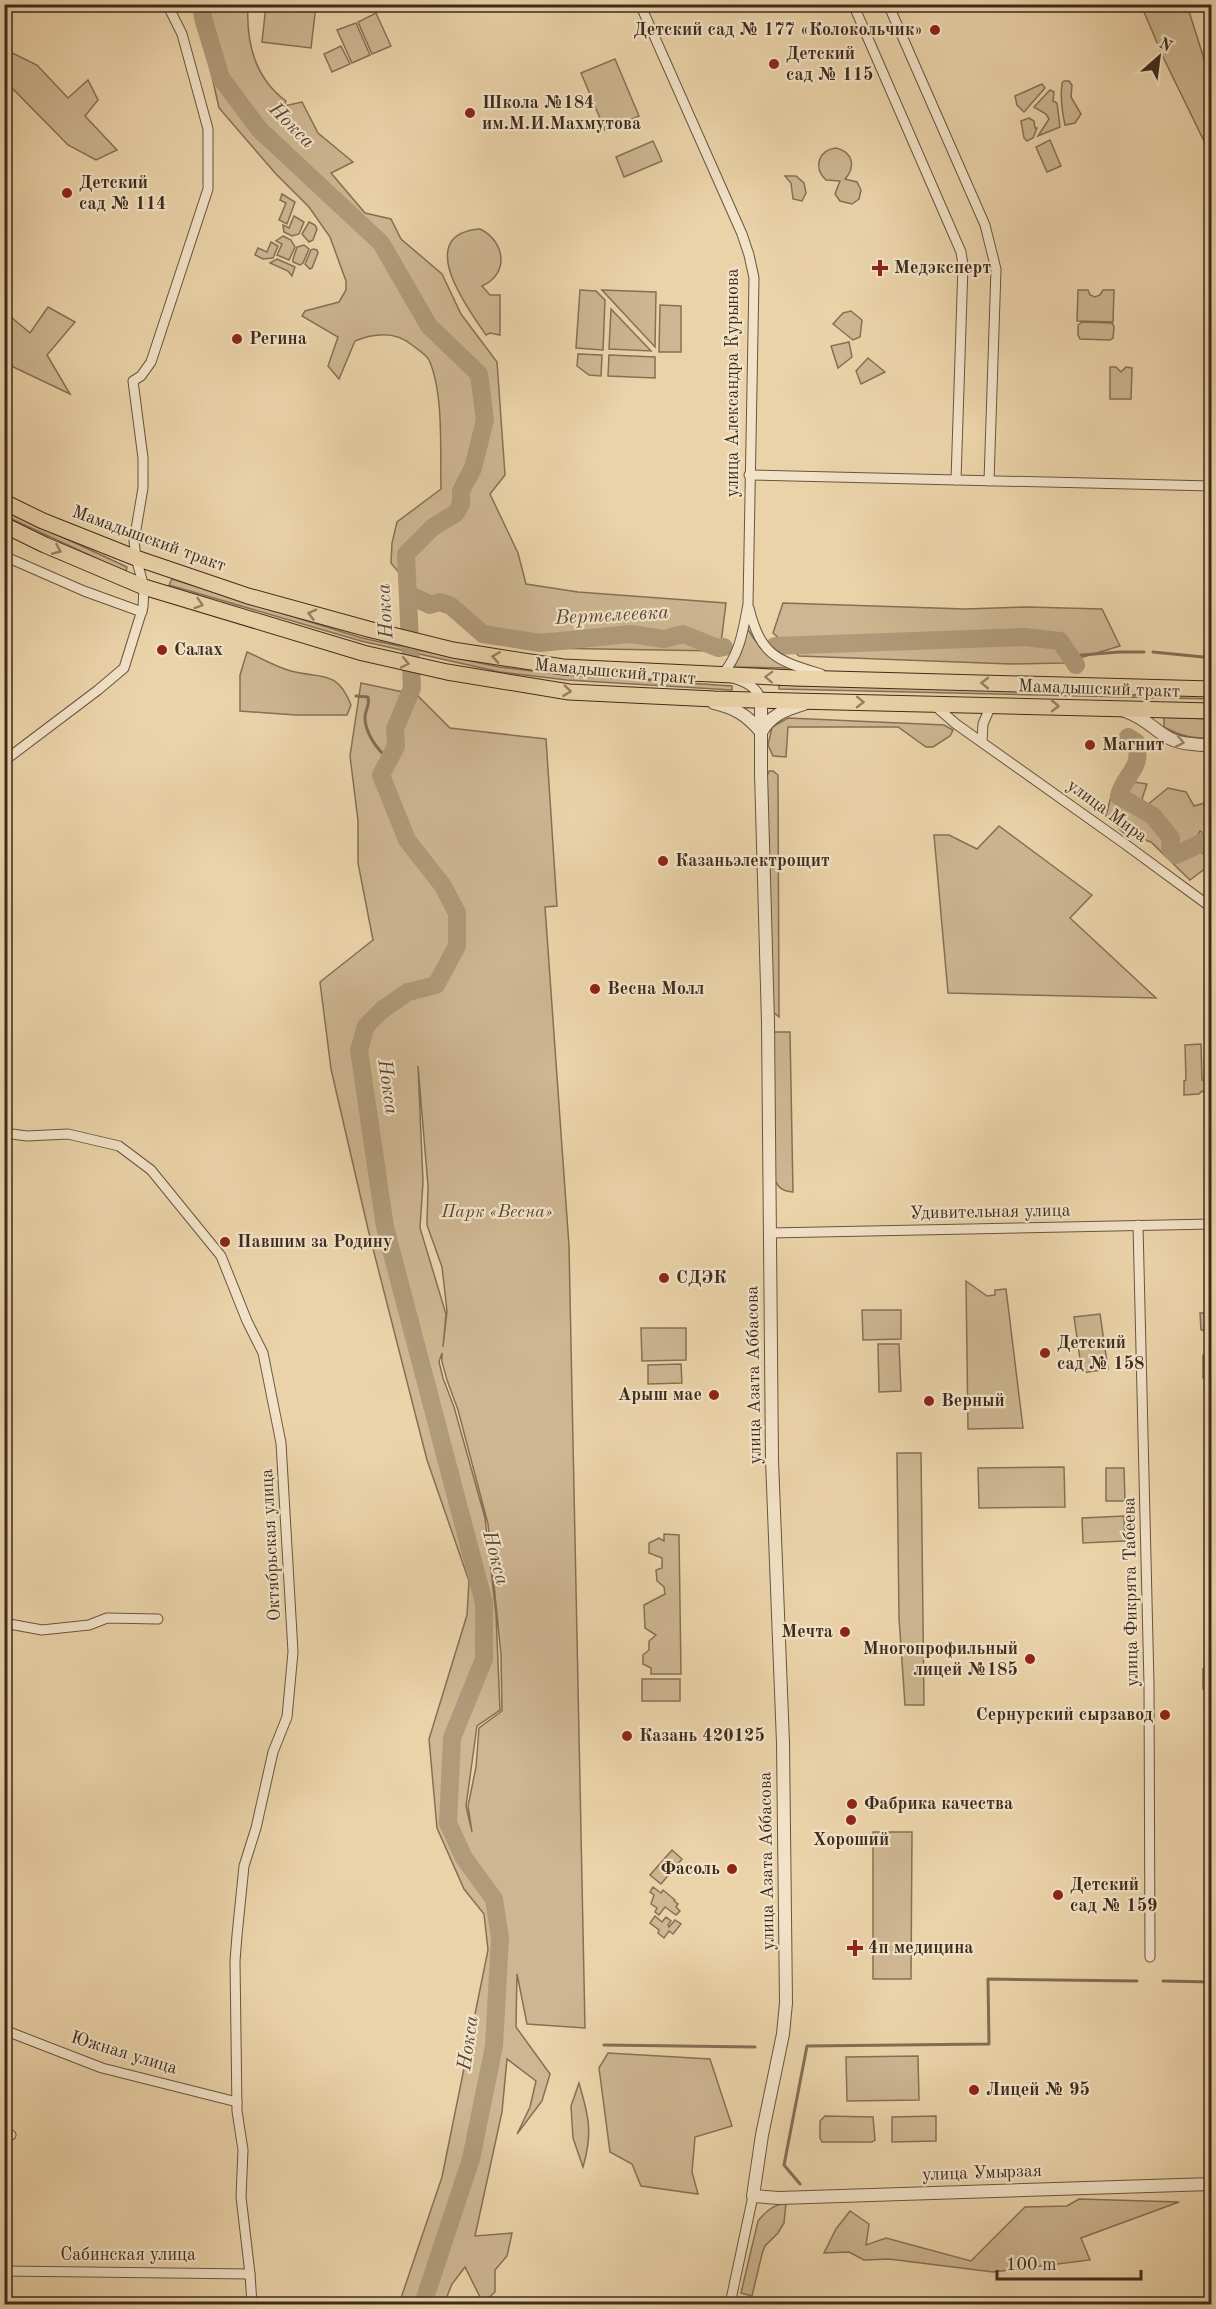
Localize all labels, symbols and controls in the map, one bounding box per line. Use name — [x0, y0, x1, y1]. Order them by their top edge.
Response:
place label: Детский сад № 177 «Колокольчик» — [633, 21, 923, 39]
marker: Детский сад № 177 «Колокольчик» — [928, 23, 942, 37]
north arrow — [1129, 27, 1189, 87]
text: N — [1156, 36, 1175, 56]
place label: Детский сад № 115 — [786, 45, 874, 84]
marker: Детский сад № 115 — [767, 57, 781, 71]
place label: Школа №184 им.М.И.Махмутова — [482, 94, 641, 133]
water label: Нокса — [264, 99, 318, 153]
marker: Школа №184 им.М.И.Махмутова — [463, 106, 477, 120]
place label: Детский сад № 114 — [79, 174, 167, 213]
marker: Детский сад № 114 — [60, 186, 74, 200]
marker: Медэксперт — [871, 259, 889, 277]
place label: Медэксперт — [894, 259, 991, 277]
street label: улица Александра Курынова — [724, 268, 742, 498]
place label: Регина — [249, 330, 307, 348]
marker: Регина — [230, 332, 244, 346]
street label: Мамадышский тракт — [70, 503, 228, 575]
one-way arrow — [51, 543, 62, 555]
water label: Нокса — [375, 583, 397, 640]
one-way arrow — [194, 597, 204, 609]
water label: Вертелеевка — [553, 603, 670, 629]
one-way arrow — [307, 608, 317, 621]
place label: Салах — [174, 641, 223, 659]
marker: Салах — [155, 643, 169, 657]
one-way arrow — [492, 651, 501, 663]
one-way arrow — [400, 656, 410, 669]
street label: Мамадышский тракт — [533, 656, 697, 688]
one-way arrow — [765, 671, 774, 684]
one-way arrow — [981, 677, 990, 690]
street label: Мамадышский тракт — [1018, 677, 1180, 701]
one-way arrow — [563, 684, 572, 697]
one-way arrow — [856, 696, 865, 709]
one-way arrow — [1051, 700, 1060, 712]
one-way arrow — [1174, 735, 1184, 748]
place label: Магнит — [1102, 736, 1165, 754]
marker: Магнит — [1083, 738, 1097, 752]
street label: улица Мира — [1064, 776, 1150, 846]
place label: Казаньэлектрощит — [675, 852, 830, 870]
marker: Казаньэлектрощит — [656, 854, 670, 868]
place label: Весна Молл — [607, 980, 704, 998]
marker: Весна Молл — [588, 982, 602, 996]
water label: Нокса — [373, 1057, 401, 1116]
street label: Удивительная улица — [909, 1202, 1071, 1222]
park label: Парк «Весна» — [440, 1203, 553, 1221]
place label: Павшим за Родину — [237, 1233, 392, 1251]
marker: Павшим за Родину — [218, 1235, 232, 1249]
place label: СДЭК — [676, 1269, 726, 1287]
marker: СДЭК — [657, 1271, 671, 1285]
street label: улица Азата Аббасова — [743, 1285, 765, 1465]
place label: Детский сад № 158 — [1057, 1334, 1145, 1373]
marker: Детский сад № 158 — [1038, 1346, 1052, 1360]
place label: Арыш мае — [618, 1386, 702, 1404]
marker: Арыш мае — [707, 1388, 721, 1402]
place label: Верный — [941, 1392, 1005, 1410]
marker: Верный — [922, 1394, 936, 1408]
street label: Октябрьская улица — [258, 1468, 284, 1622]
street label: улица Фикрята Табеева — [1120, 1497, 1142, 1687]
water label: Нокса — [478, 1528, 512, 1588]
place label: Мечта — [781, 1623, 833, 1641]
marker: Мечта — [838, 1625, 852, 1639]
place label: Многопрофильный лицей №185 — [863, 1640, 1018, 1679]
marker: Многопрофильный лицей №185 — [1023, 1652, 1037, 1666]
place label: Сернурский сырзавод — [976, 1706, 1153, 1724]
marker: Сернурский сырзавод — [1158, 1708, 1172, 1722]
place label: Казань 420125 — [639, 1727, 765, 1745]
marker: Казань 420125 — [620, 1729, 634, 1743]
street label: улица Азата Аббасова — [756, 1771, 778, 1951]
place label: Фабрика качества — [864, 1795, 1013, 1813]
marker: Фабрика качества — [845, 1797, 859, 1811]
marker: Хороший — [844, 1813, 858, 1827]
place label: Хороший — [813, 1831, 889, 1849]
place label: Фасоль — [660, 1860, 720, 1878]
marker: Фасоль — [725, 1862, 739, 1876]
place label: Детский сад № 159 — [1070, 1876, 1158, 1915]
marker: Детский сад № 159 — [1051, 1888, 1065, 1902]
marker: 4п медицина — [846, 1939, 864, 1957]
place label: 4п медицина — [868, 1939, 974, 1957]
water label: Нокса — [455, 2014, 483, 2073]
street label: Южная улица — [69, 2028, 179, 2078]
place label: Лицей № 95 — [986, 2081, 1090, 2099]
marker: Лицей № 95 — [967, 2083, 981, 2097]
street label: улица Умырзая — [922, 2162, 1042, 2184]
scale bar — [997, 2243, 1141, 2281]
street label: Сабинская улица — [60, 2246, 196, 2264]
text: 100 m — [1006, 2256, 1057, 2274]

